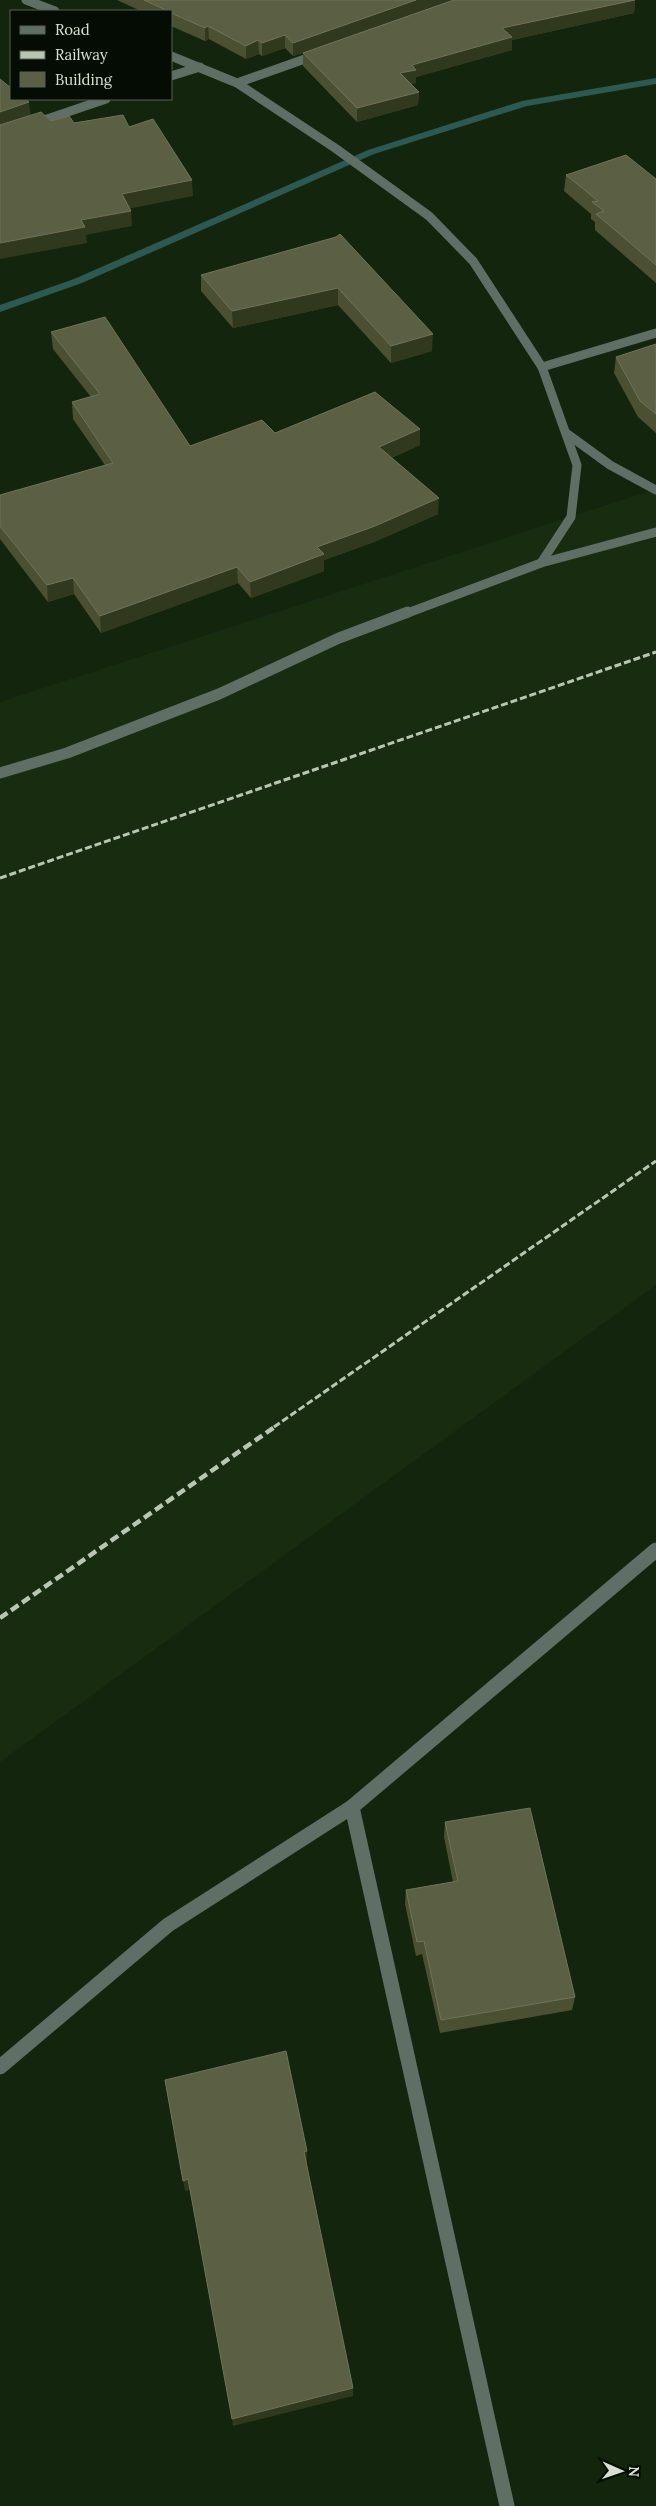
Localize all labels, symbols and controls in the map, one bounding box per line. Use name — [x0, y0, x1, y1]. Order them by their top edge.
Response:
legend — [10, 10, 172, 100]
text: Road — [55, 20, 90, 39]
text: Railway — [55, 45, 108, 64]
text: Building — [55, 70, 113, 89]
north arrow — [596, 2446, 646, 2496]
text: N — [625, 2466, 643, 2477]

